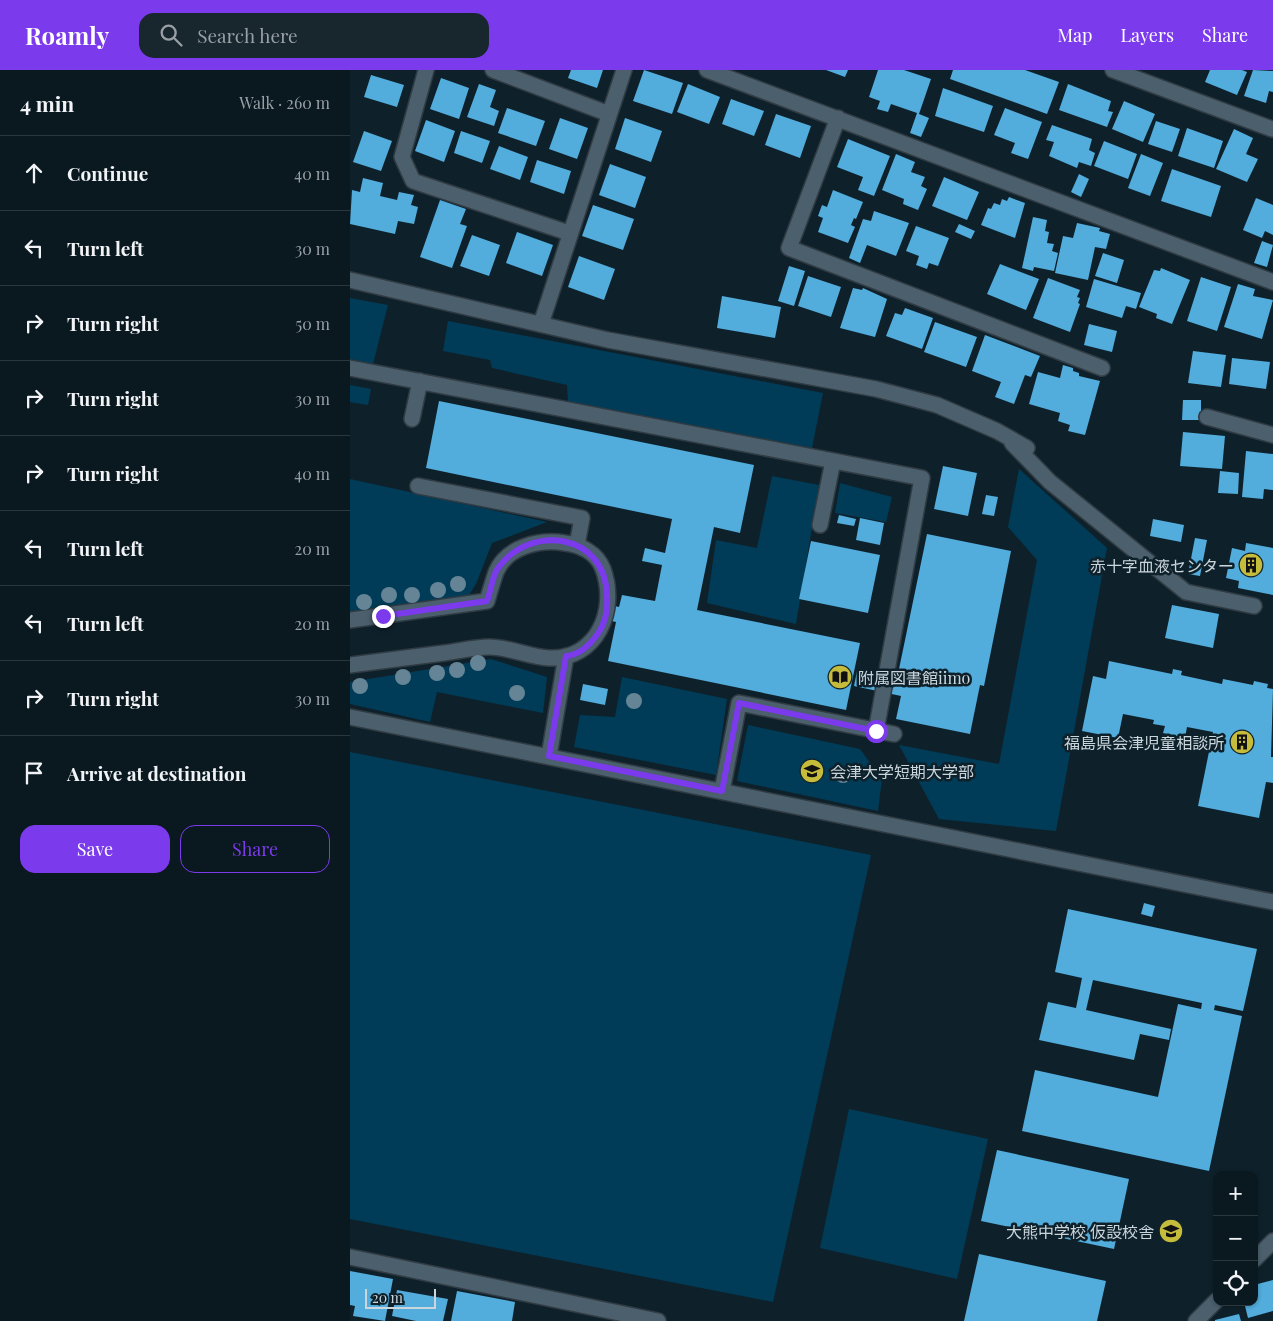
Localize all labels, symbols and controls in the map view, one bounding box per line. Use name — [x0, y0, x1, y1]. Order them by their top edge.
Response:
search box — [139, 13, 489, 58]
text: Roamly — [25, 19, 109, 51]
icon: search — [157, 21, 185, 49]
text: Search here — [197, 22, 298, 48]
text: Map — [1057, 23, 1092, 47]
text: Layers — [1120, 23, 1174, 47]
text: Share — [1202, 23, 1248, 47]
text: 4 min — [20, 89, 74, 117]
text: Walk · 260 m — [239, 92, 330, 113]
icon: ahead — [20, 159, 48, 187]
text: Continue — [67, 160, 148, 186]
text: 40 m — [294, 163, 330, 184]
icon: left — [20, 234, 48, 262]
text: Turn left — [67, 235, 144, 261]
text: 30 m — [295, 238, 330, 259]
icon: right — [20, 309, 48, 337]
text: Turn right — [67, 310, 159, 336]
text: 50 m — [296, 313, 330, 334]
icon: right — [20, 384, 48, 412]
text: Turn right — [67, 385, 159, 411]
text: 30 m — [295, 388, 330, 409]
icon: right — [20, 459, 48, 487]
text: Turn right — [67, 460, 159, 486]
text: 40 m — [294, 463, 330, 484]
icon: left — [20, 534, 48, 562]
text: Turn left — [67, 535, 144, 561]
text: 20 m — [295, 538, 330, 559]
building icon: 赤十字血液センター — [1238, 552, 1264, 578]
place label: 赤十字血液センター — [1090, 555, 1234, 576]
route end — [372, 605, 395, 628]
icon: left — [20, 609, 48, 637]
text: Turn left — [67, 610, 144, 636]
text: 20 m — [295, 613, 330, 634]
library icon: 附属図書館iimo — [827, 664, 853, 690]
place label: 附属図書館iimo — [858, 667, 971, 688]
icon: right — [20, 684, 48, 712]
text: Turn right — [67, 685, 159, 711]
text: 30 m — [295, 688, 330, 709]
route start — [865, 720, 888, 743]
building icon: 福島県会津児童相談所 — [1229, 729, 1255, 755]
place label: 福島県会津児童相談所 — [1064, 732, 1224, 753]
school or university icon: 会津大学短期大学部 — [799, 758, 825, 784]
icon: arrive — [20, 759, 48, 787]
text: Arrive at destination — [67, 760, 247, 786]
place label: 会津大学短期大学部 — [830, 761, 974, 782]
button: Save — [20, 825, 170, 873]
button: Share — [180, 825, 330, 873]
map controls — [1213, 1171, 1258, 1306]
button: + — [1213, 1171, 1258, 1216]
button: − — [1213, 1216, 1258, 1261]
school or university icon: 大熊中学校 仮設校舎 — [1158, 1218, 1184, 1244]
place label: 大熊中学校 仮設校舎 — [1006, 1221, 1154, 1242]
button: locate — [1213, 1261, 1258, 1306]
scale bar — [365, 1286, 436, 1309]
text: 20 m — [372, 1288, 403, 1307]

